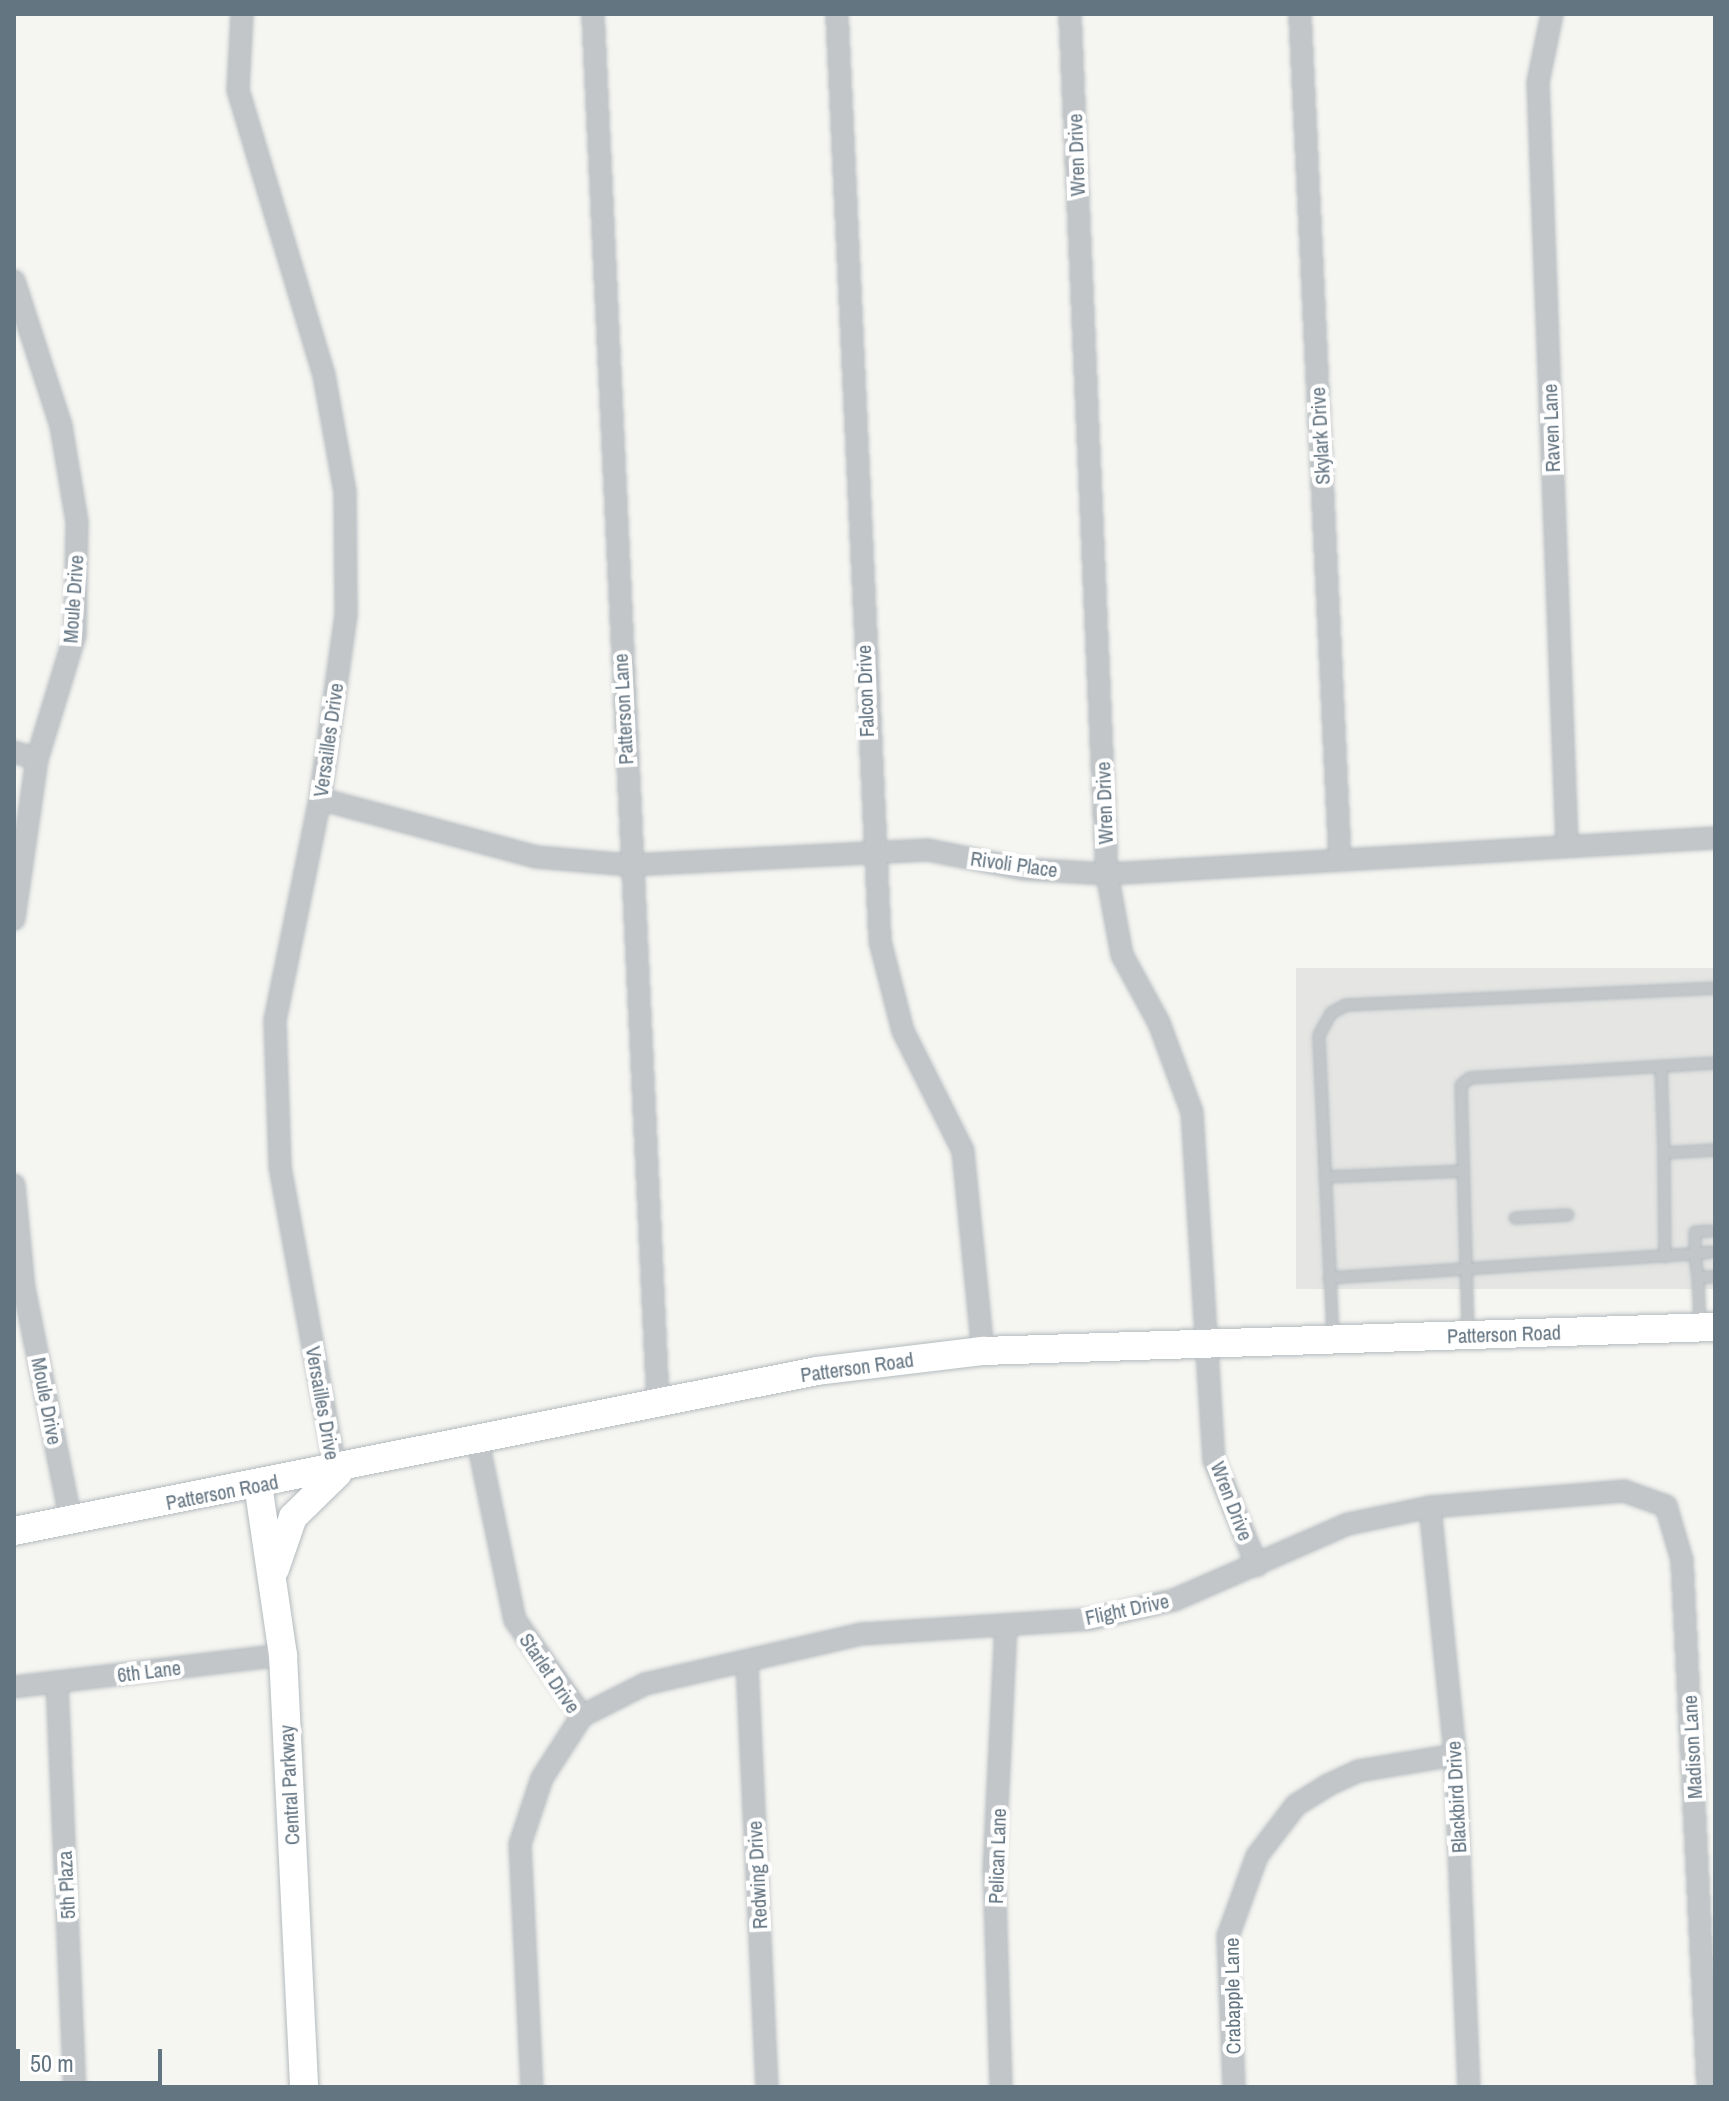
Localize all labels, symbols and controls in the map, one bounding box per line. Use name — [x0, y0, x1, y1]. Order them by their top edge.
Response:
street label: Wren Drive — [1063, 113, 1089, 197]
street label: Raven Lane — [1537, 383, 1565, 473]
street label: Skylark Drive — [1305, 387, 1335, 485]
street label: Moule Drive — [58, 554, 88, 644]
street label: Falcon Drive — [851, 645, 879, 737]
street label: Patterson Lane — [608, 653, 638, 765]
street label: Versailles Drive — [308, 681, 348, 799]
street label: Wren Drive — [1091, 761, 1117, 845]
street label: Rivoli Place — [969, 846, 1059, 882]
street label: Patterson Road — [1447, 1320, 1561, 1348]
street label: Versailles Drive — [301, 1344, 345, 1462]
street label: Patterson Road — [799, 1347, 915, 1387]
street label: Moule Drive — [27, 1355, 67, 1447]
street label: Wren Drive — [1206, 1458, 1258, 1544]
street label: Patterson Road — [164, 1469, 280, 1515]
street label: Flight Drive — [1083, 1588, 1171, 1630]
street label: Starlet Drive — [515, 1629, 585, 1717]
street label: 6th Lane — [116, 1655, 182, 1687]
street label: Madison Lane — [1677, 1694, 1707, 1800]
street label: Central Parkway — [274, 1724, 304, 1846]
street label: Blackbird Drive — [1441, 1740, 1471, 1854]
street label: Pelican Lane — [983, 1808, 1011, 1904]
street label: Redwing Drive — [742, 1820, 772, 1930]
street label: 5th Plaza — [52, 1850, 80, 1920]
street label: Crabapple Lane — [1219, 1937, 1245, 2055]
scale bar — [20, 2033, 166, 2083]
text: 50 m — [30, 2047, 74, 2079]

